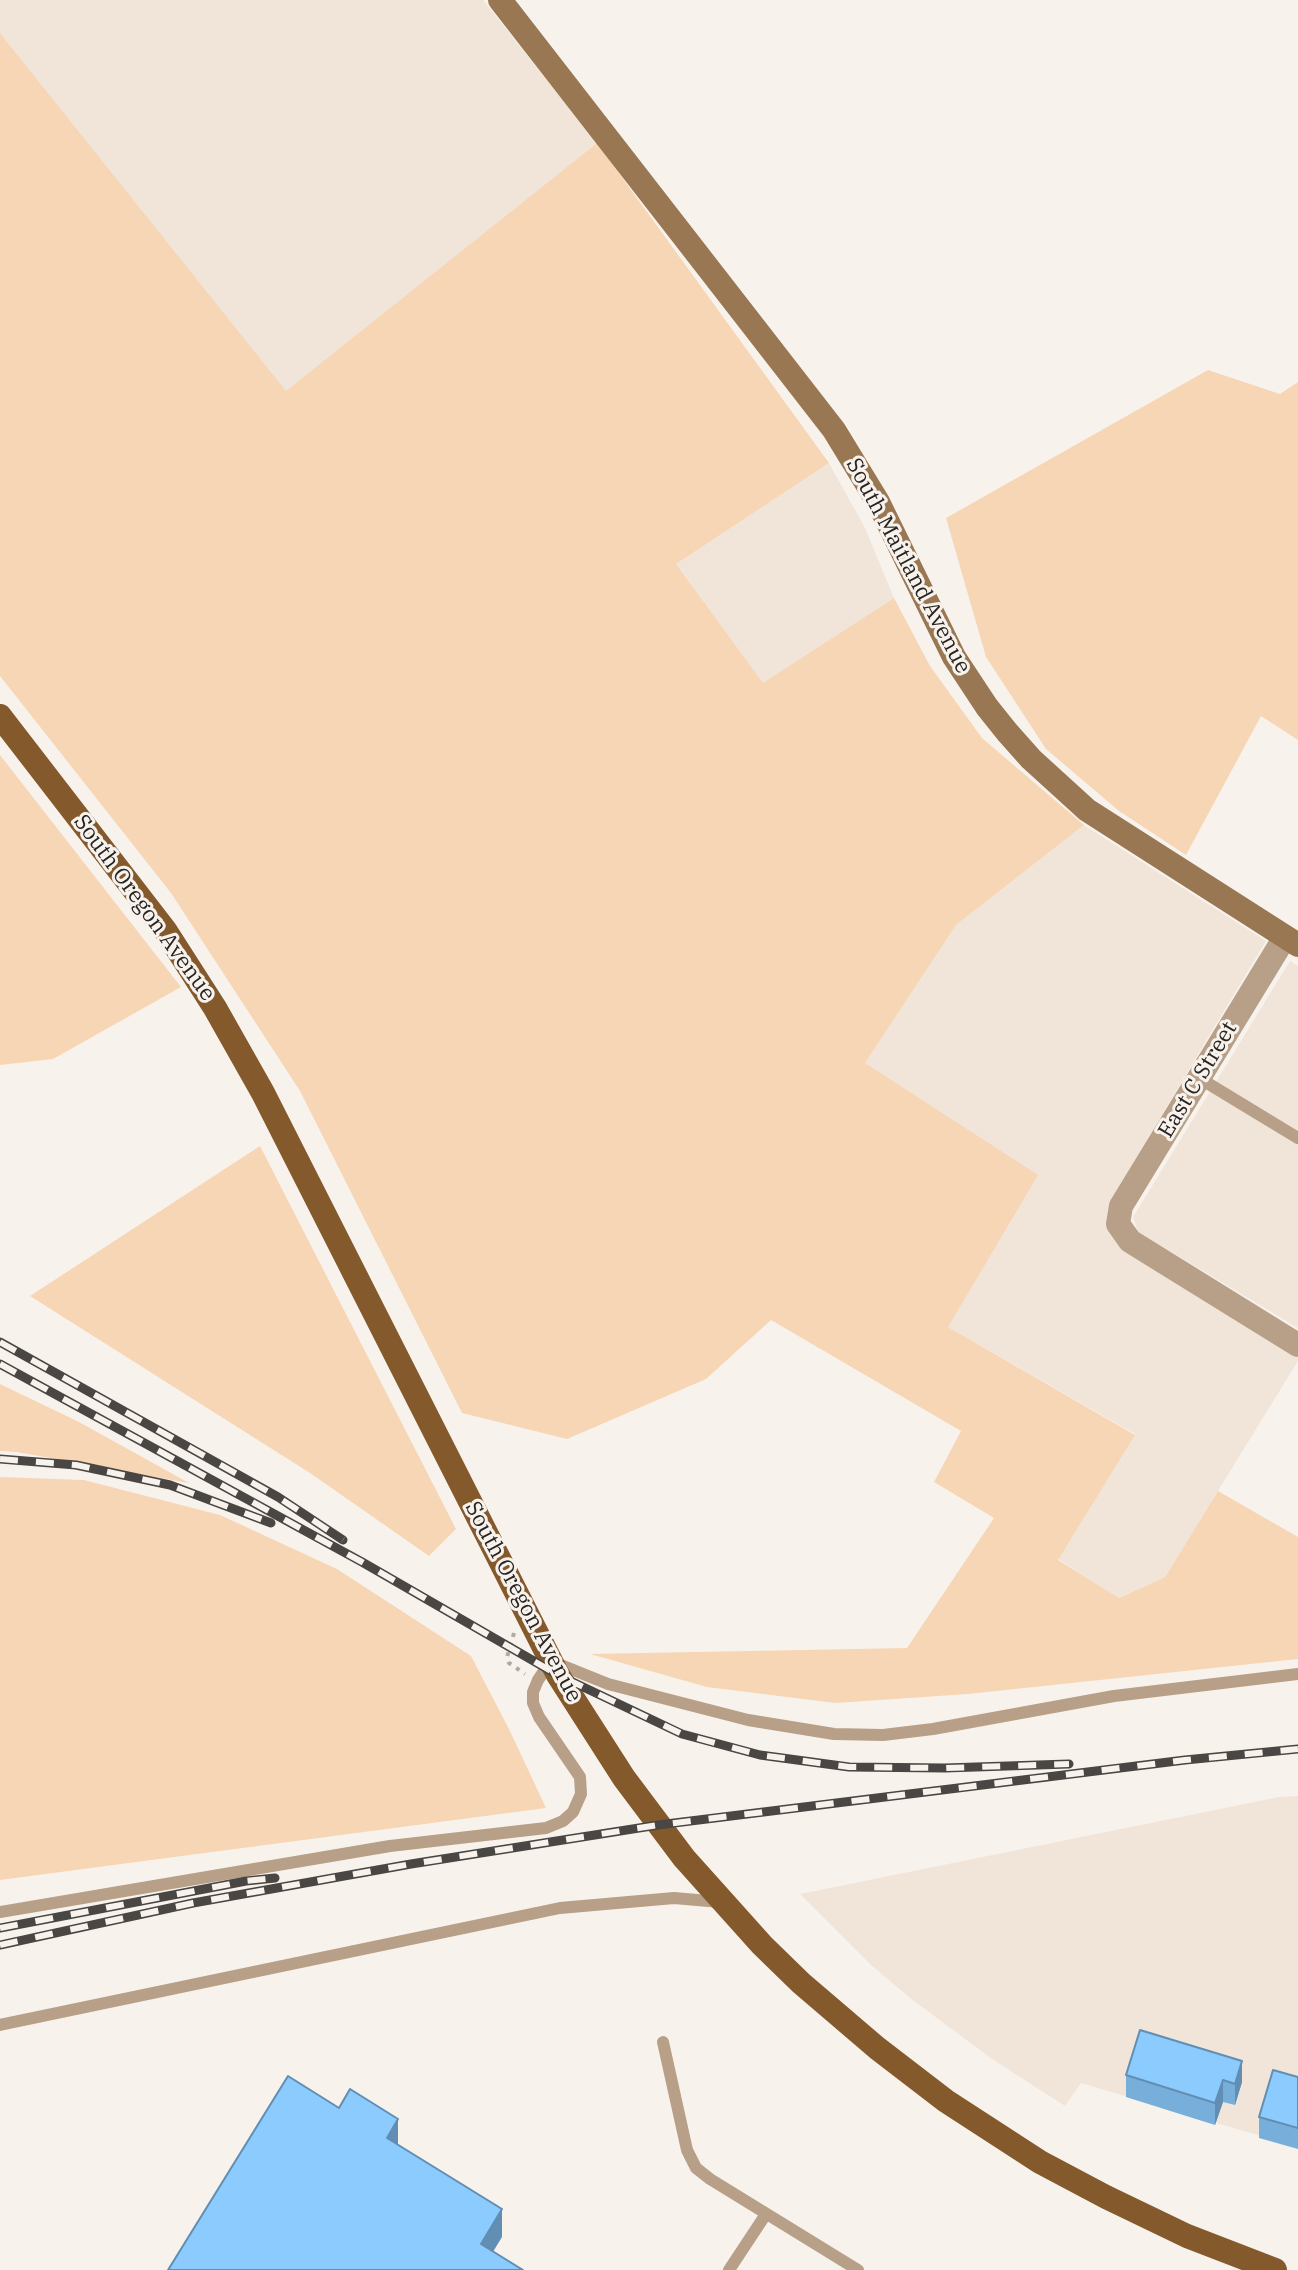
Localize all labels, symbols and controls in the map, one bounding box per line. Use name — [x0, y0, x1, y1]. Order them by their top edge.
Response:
street label: South Maitland Avenue — [840, 454, 976, 678]
street label: South Oregon Avenue — [68, 810, 220, 1006]
street label: East C Street — [1153, 1017, 1243, 1143]
street label: South Oregon Avenue — [459, 1497, 587, 1707]

